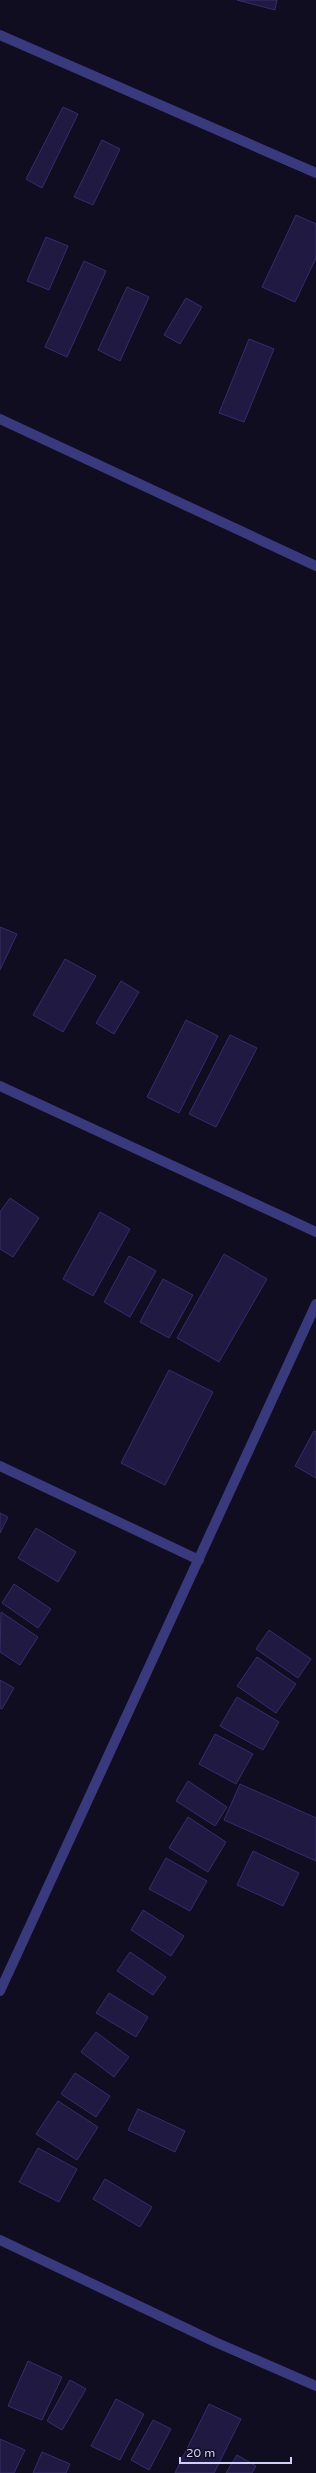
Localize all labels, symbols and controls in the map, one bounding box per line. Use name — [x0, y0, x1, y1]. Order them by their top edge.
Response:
scale bar — [180, 2439, 291, 2465]
text: 20 m — [186, 2446, 215, 2460]

